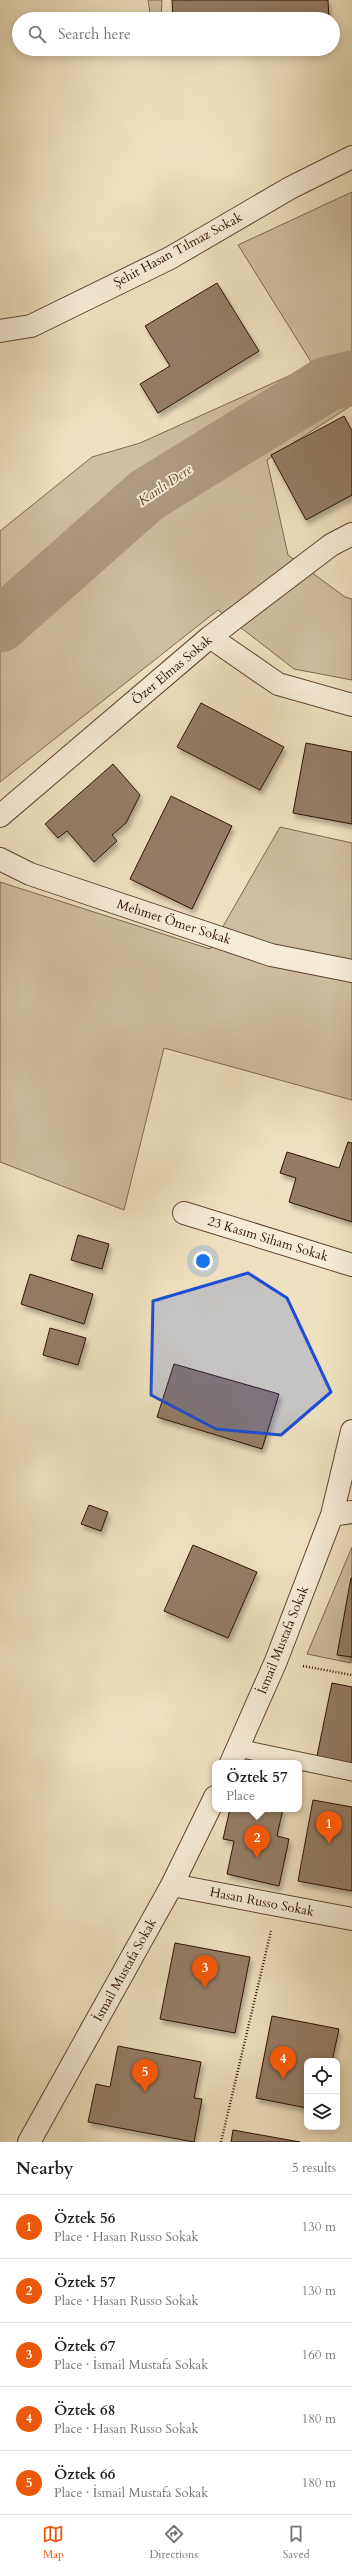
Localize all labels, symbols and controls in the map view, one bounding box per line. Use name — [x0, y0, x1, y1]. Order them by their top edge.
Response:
search box — [12, 12, 340, 56]
icon: search — [26, 23, 48, 45]
text: Search here — [58, 24, 131, 44]
street label: Şehit Hasan Tılmaz Sokak — [110, 208, 246, 292]
water label: Kanlı Dere — [134, 460, 196, 510]
street label: Özer Elmas Sokak — [128, 631, 216, 709]
street label: Mehmet Ömer Sokak — [115, 895, 234, 949]
street label: 23 Kasım Siham Sokak — [206, 1212, 330, 1266]
your location — [193, 1251, 213, 1271]
street label: İsmail Mustafa Sokak — [253, 1583, 313, 1697]
popup — [212, 1760, 302, 1812]
text: Öztek 57 — [226, 1767, 288, 1787]
text: Place — [226, 1787, 255, 1805]
pin: 1 — [316, 1811, 342, 1844]
pin: 2 — [244, 1825, 270, 1858]
street label: Hasan Russo Sokak — [208, 1883, 316, 1921]
street label: İsmail Mustafa Sokak — [89, 1915, 161, 2025]
pin: 3 — [192, 1955, 218, 1988]
pin: 4 — [270, 2046, 296, 2079]
map controls — [304, 2058, 340, 2130]
button: locate — [304, 2058, 340, 2094]
pin: 5 — [132, 2059, 158, 2092]
button: layers — [304, 2094, 340, 2130]
text: Nearby — [16, 2157, 73, 2180]
text: 5 results — [292, 2159, 336, 2177]
text: Öztek 56 — [54, 2208, 115, 2228]
text: 1 — [26, 2218, 32, 2236]
text: 130 m — [302, 2218, 336, 2236]
text: Place · Hasan Russo Sokak — [54, 2228, 199, 2246]
text: Öztek 57 — [54, 2272, 115, 2292]
text: 2 — [26, 2282, 32, 2300]
text: 130 m — [302, 2282, 336, 2300]
text: Place · Hasan Russo Sokak — [54, 2292, 199, 2310]
text: Öztek 67 — [54, 2336, 115, 2356]
text: 3 — [26, 2346, 32, 2364]
text: 160 m — [302, 2346, 336, 2364]
text: Place · İsmail Mustafa Sokak — [54, 2356, 208, 2374]
text: Öztek 68 — [54, 2400, 115, 2420]
text: 4 — [26, 2410, 32, 2428]
text: 180 m — [302, 2410, 336, 2428]
text: Place · Hasan Russo Sokak — [54, 2420, 199, 2438]
text: Öztek 66 — [54, 2464, 115, 2484]
text: 5 — [26, 2474, 32, 2492]
text: 180 m — [302, 2474, 336, 2492]
text: Place · İsmail Mustafa Sokak — [54, 2484, 208, 2502]
tab: Map — [42, 2523, 64, 2562]
tab: Directions — [149, 2523, 198, 2562]
tab: Saved — [283, 2523, 310, 2562]

